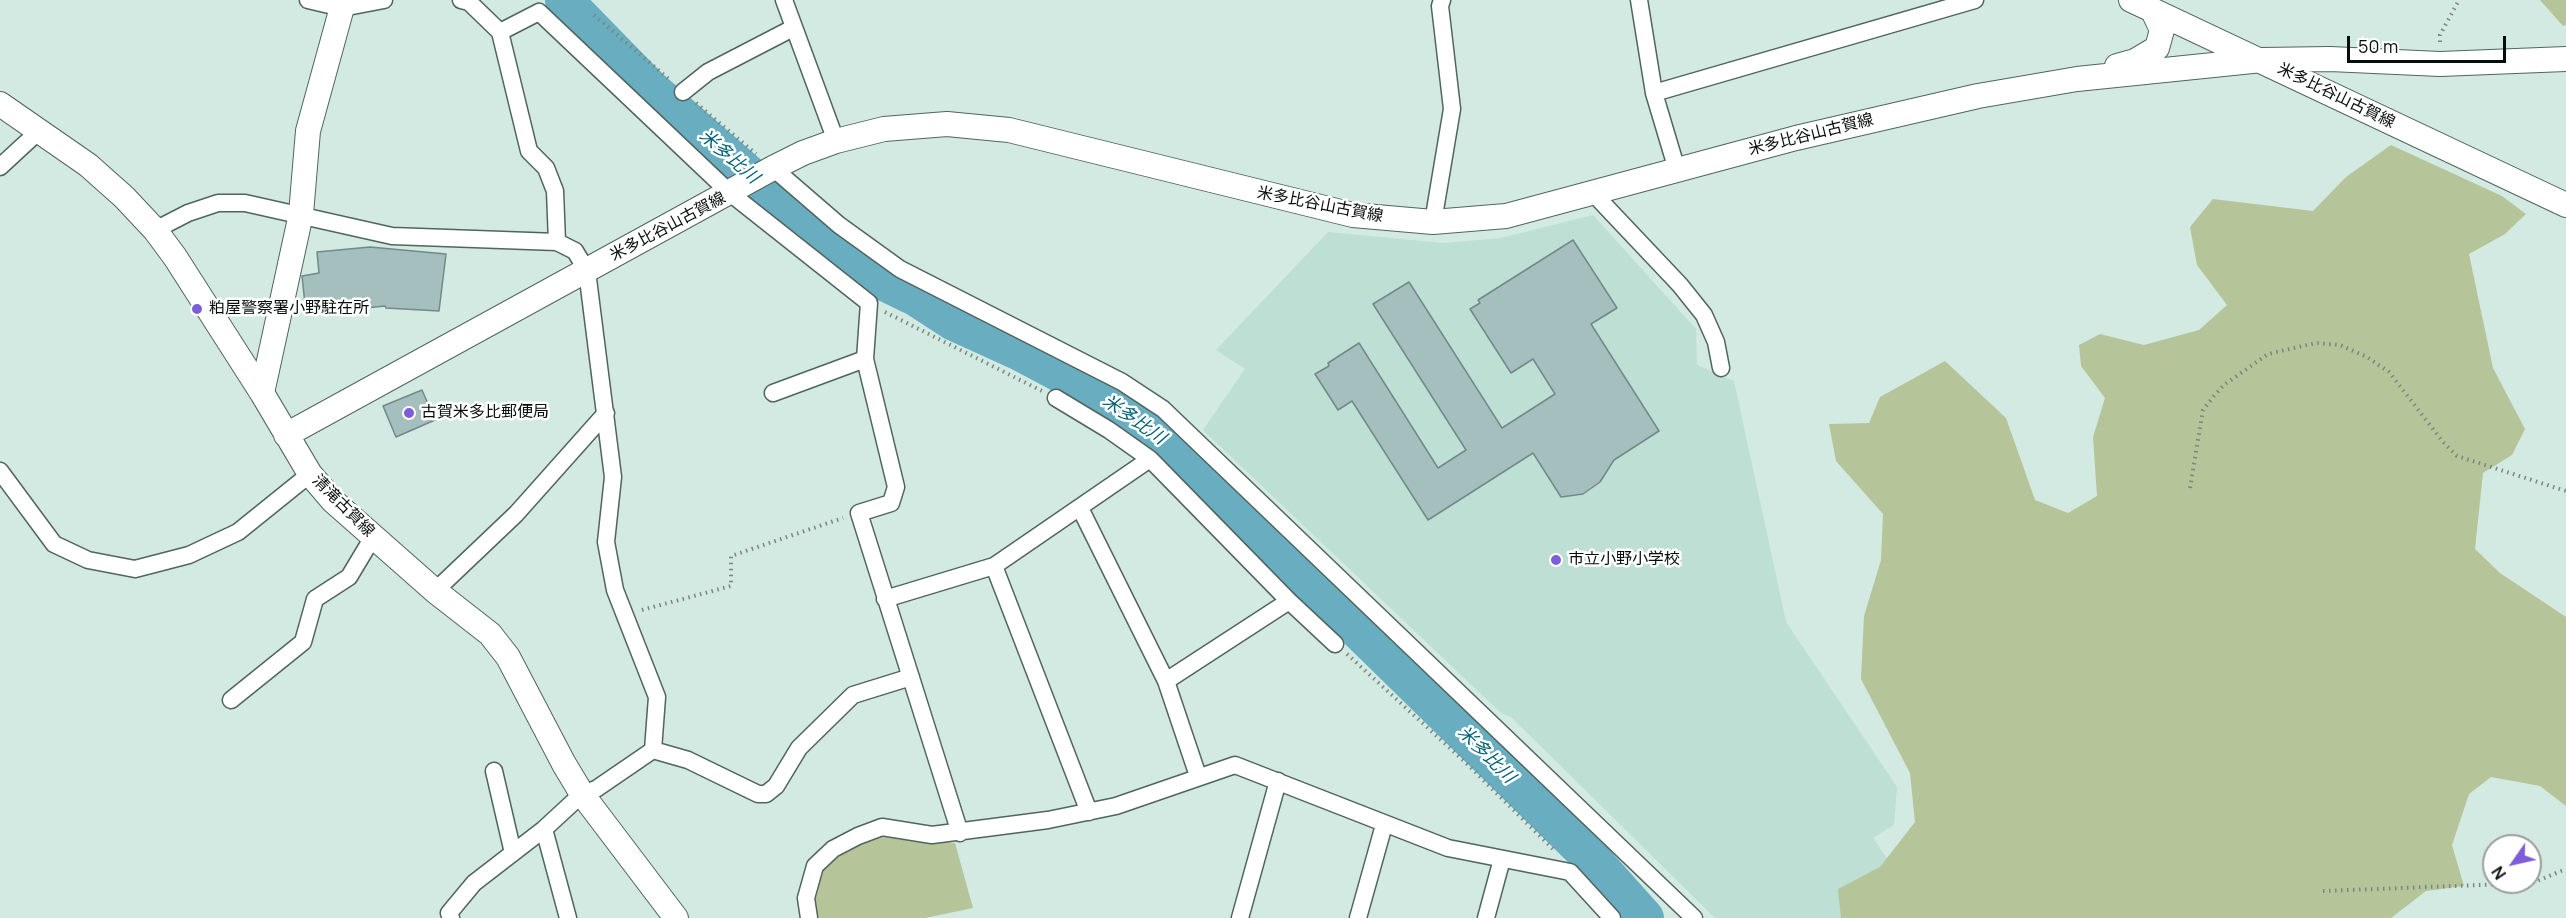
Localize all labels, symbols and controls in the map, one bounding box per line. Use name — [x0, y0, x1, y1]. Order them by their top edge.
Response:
scale bar — [2350, 24, 2509, 62]
text: 50 m — [2358, 34, 2398, 58]
street label: 米多比谷山古賀線 — [2274, 59, 2398, 133]
street label: 米多比谷山古賀線 — [1747, 110, 1875, 160]
water label: 米多比川 — [695, 125, 763, 189]
street label: 米多比谷山古賀線 — [1255, 183, 1385, 227]
street label: 米多比谷山古賀線 — [607, 188, 729, 266]
place label: 粕屋警察署小野駐在所 — [209, 299, 369, 319]
marker: 粕屋警察署小野駐在所 — [190, 302, 204, 316]
water label: 米多比川 — [1098, 391, 1170, 449]
place label: 古賀米多比郵便局 — [421, 403, 549, 423]
marker: 古賀米多比郵便局 — [402, 406, 416, 420]
street label: 清滝古賀線 — [308, 471, 378, 541]
place label: 市立小野小学校 — [1568, 550, 1680, 570]
marker: 市立小野小学校 — [1549, 553, 1563, 567]
water label: 米多比川 — [1453, 722, 1519, 788]
north arrow — [2482, 834, 2542, 894]
text: N — [2486, 862, 2511, 884]

